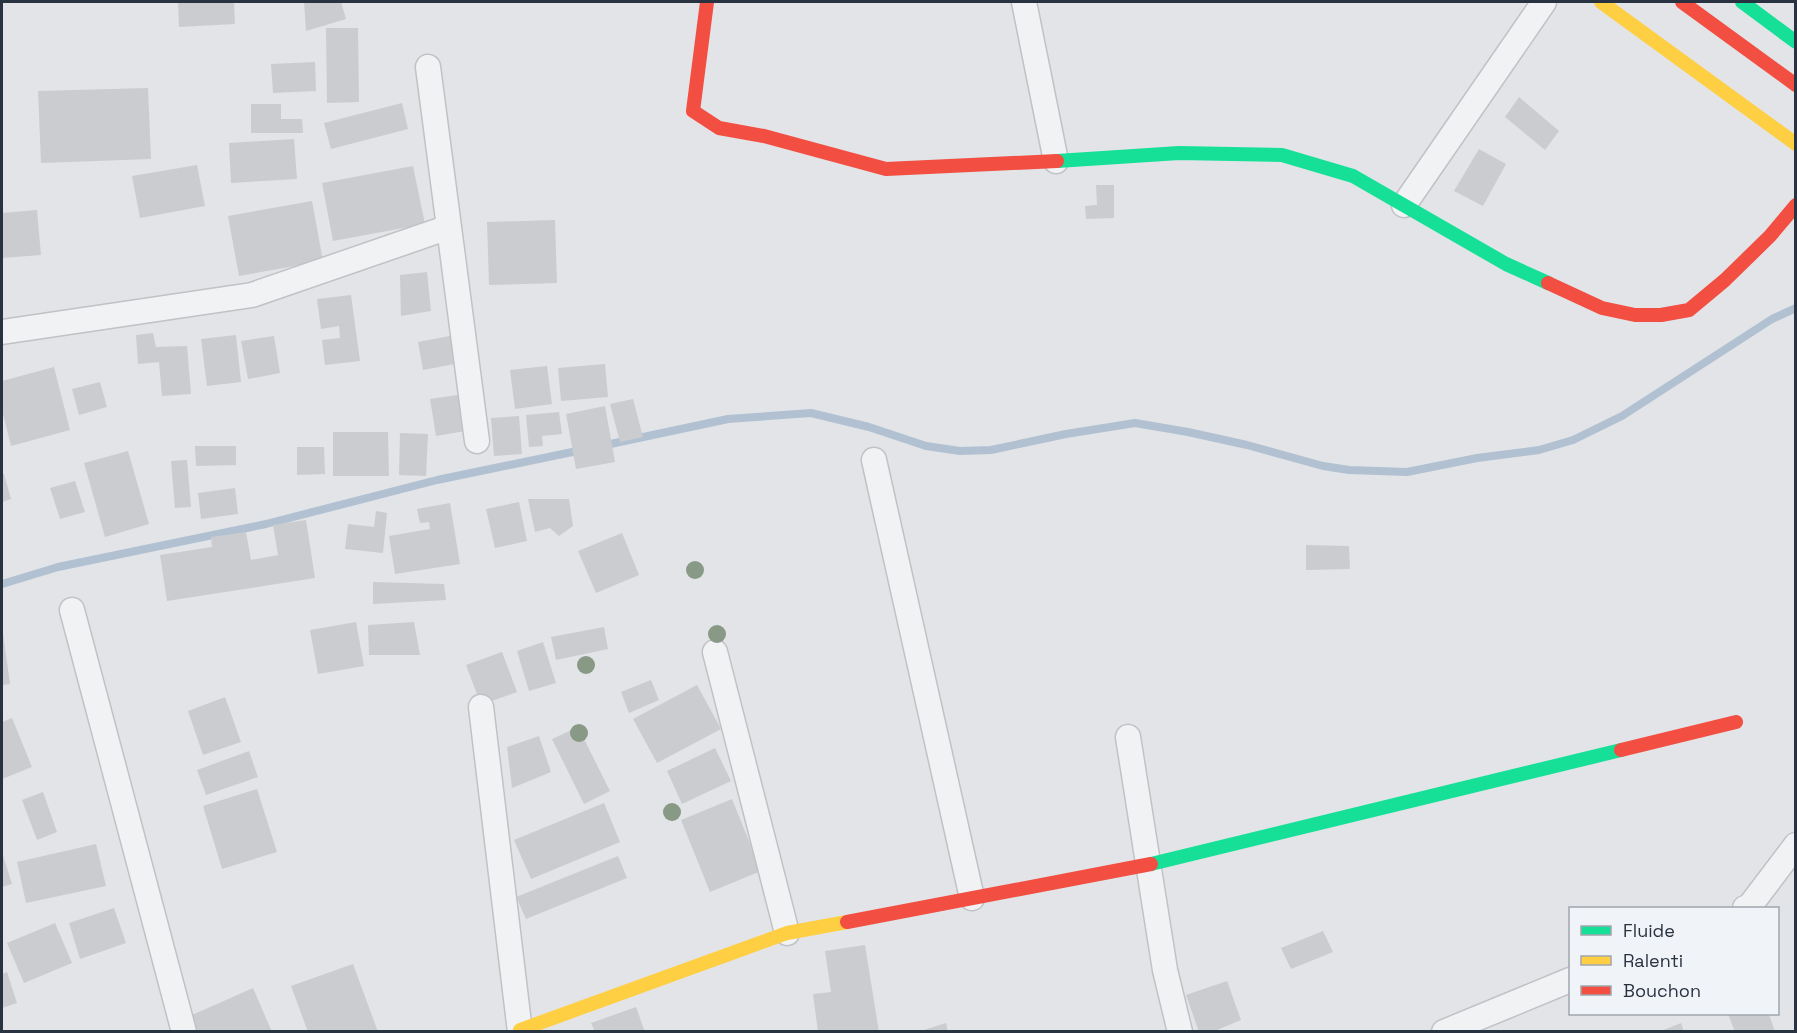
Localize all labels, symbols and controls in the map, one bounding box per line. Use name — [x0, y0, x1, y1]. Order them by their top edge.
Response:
legend — [1569, 907, 1779, 1015]
text: Fluide — [1623, 919, 1675, 942]
text: Ralenti — [1623, 949, 1683, 972]
text: Bouchon — [1623, 979, 1701, 1002]

